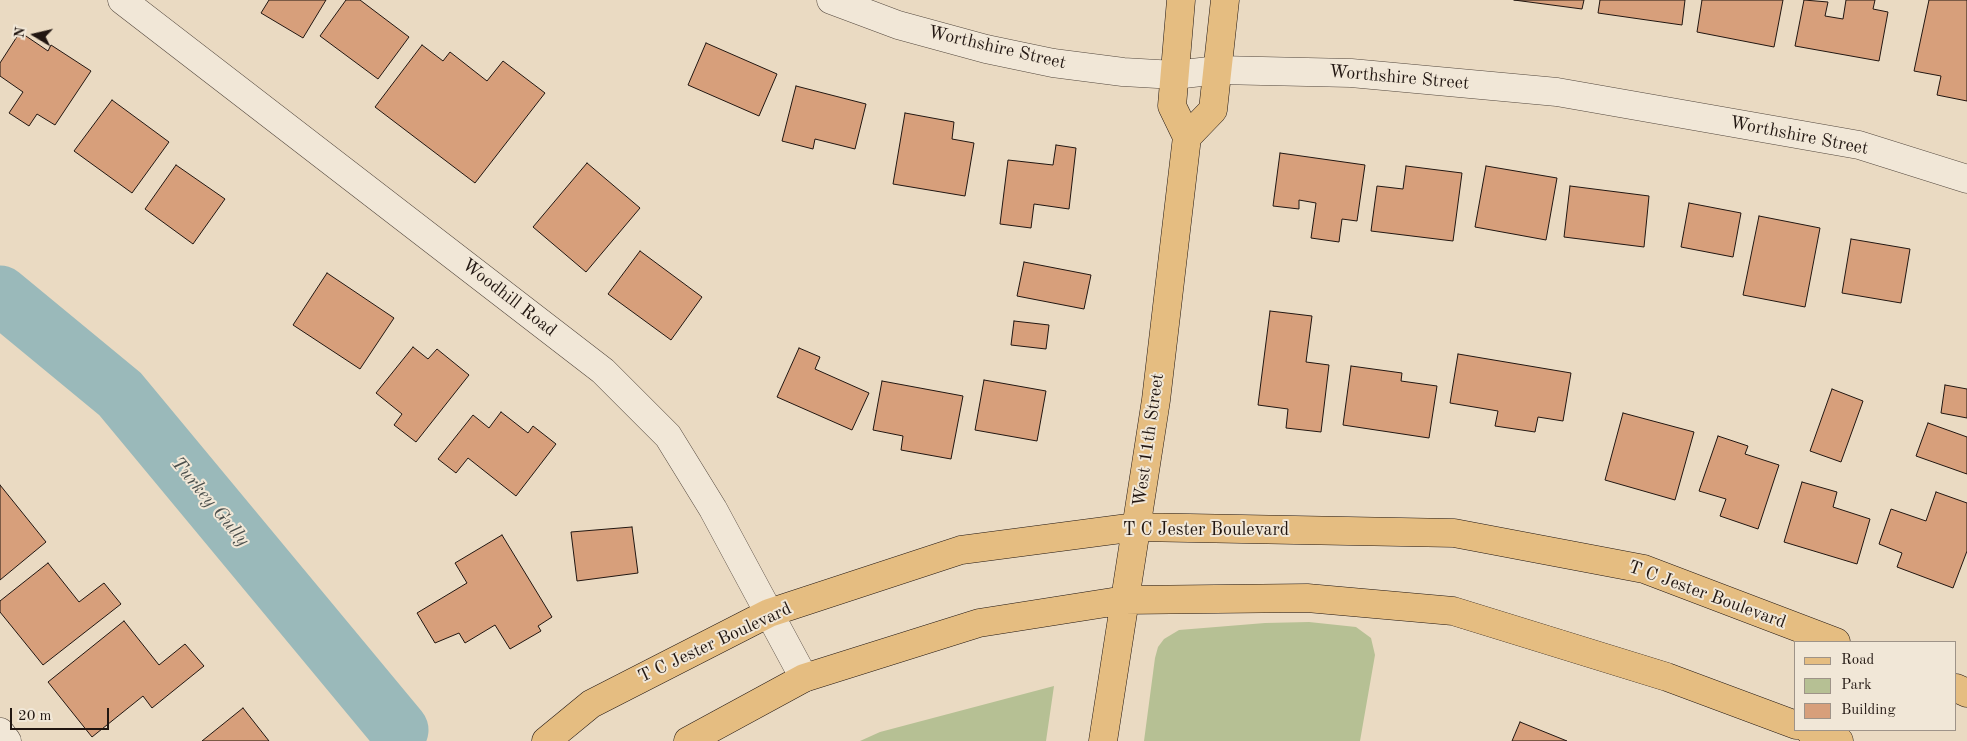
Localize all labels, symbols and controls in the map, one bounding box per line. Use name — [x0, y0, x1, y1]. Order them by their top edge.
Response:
north arrow — [10, 10, 60, 60]
street label: Worthshire Street — [926, 22, 1068, 74]
text: N — [12, 26, 28, 39]
street label: Worthshire Street — [1328, 61, 1470, 95]
street label: Worthshire Street — [1728, 112, 1870, 160]
street label: Woodhill Road — [457, 254, 561, 342]
street label: West 11th Street — [1129, 372, 1169, 508]
water label: Turkey Gully — [166, 453, 254, 551]
street label: T C Jester Boulevard — [1123, 519, 1289, 541]
street label: T C Jester Boulevard — [1625, 556, 1789, 634]
street label: T C Jester Boulevard — [635, 598, 795, 688]
legend — [1794, 641, 1957, 731]
text: Road — [1841, 653, 1874, 668]
text: Park — [1841, 678, 1872, 693]
scale bar — [12, 698, 111, 730]
text: Building — [1841, 703, 1896, 718]
text: 20 m — [18, 709, 52, 724]

